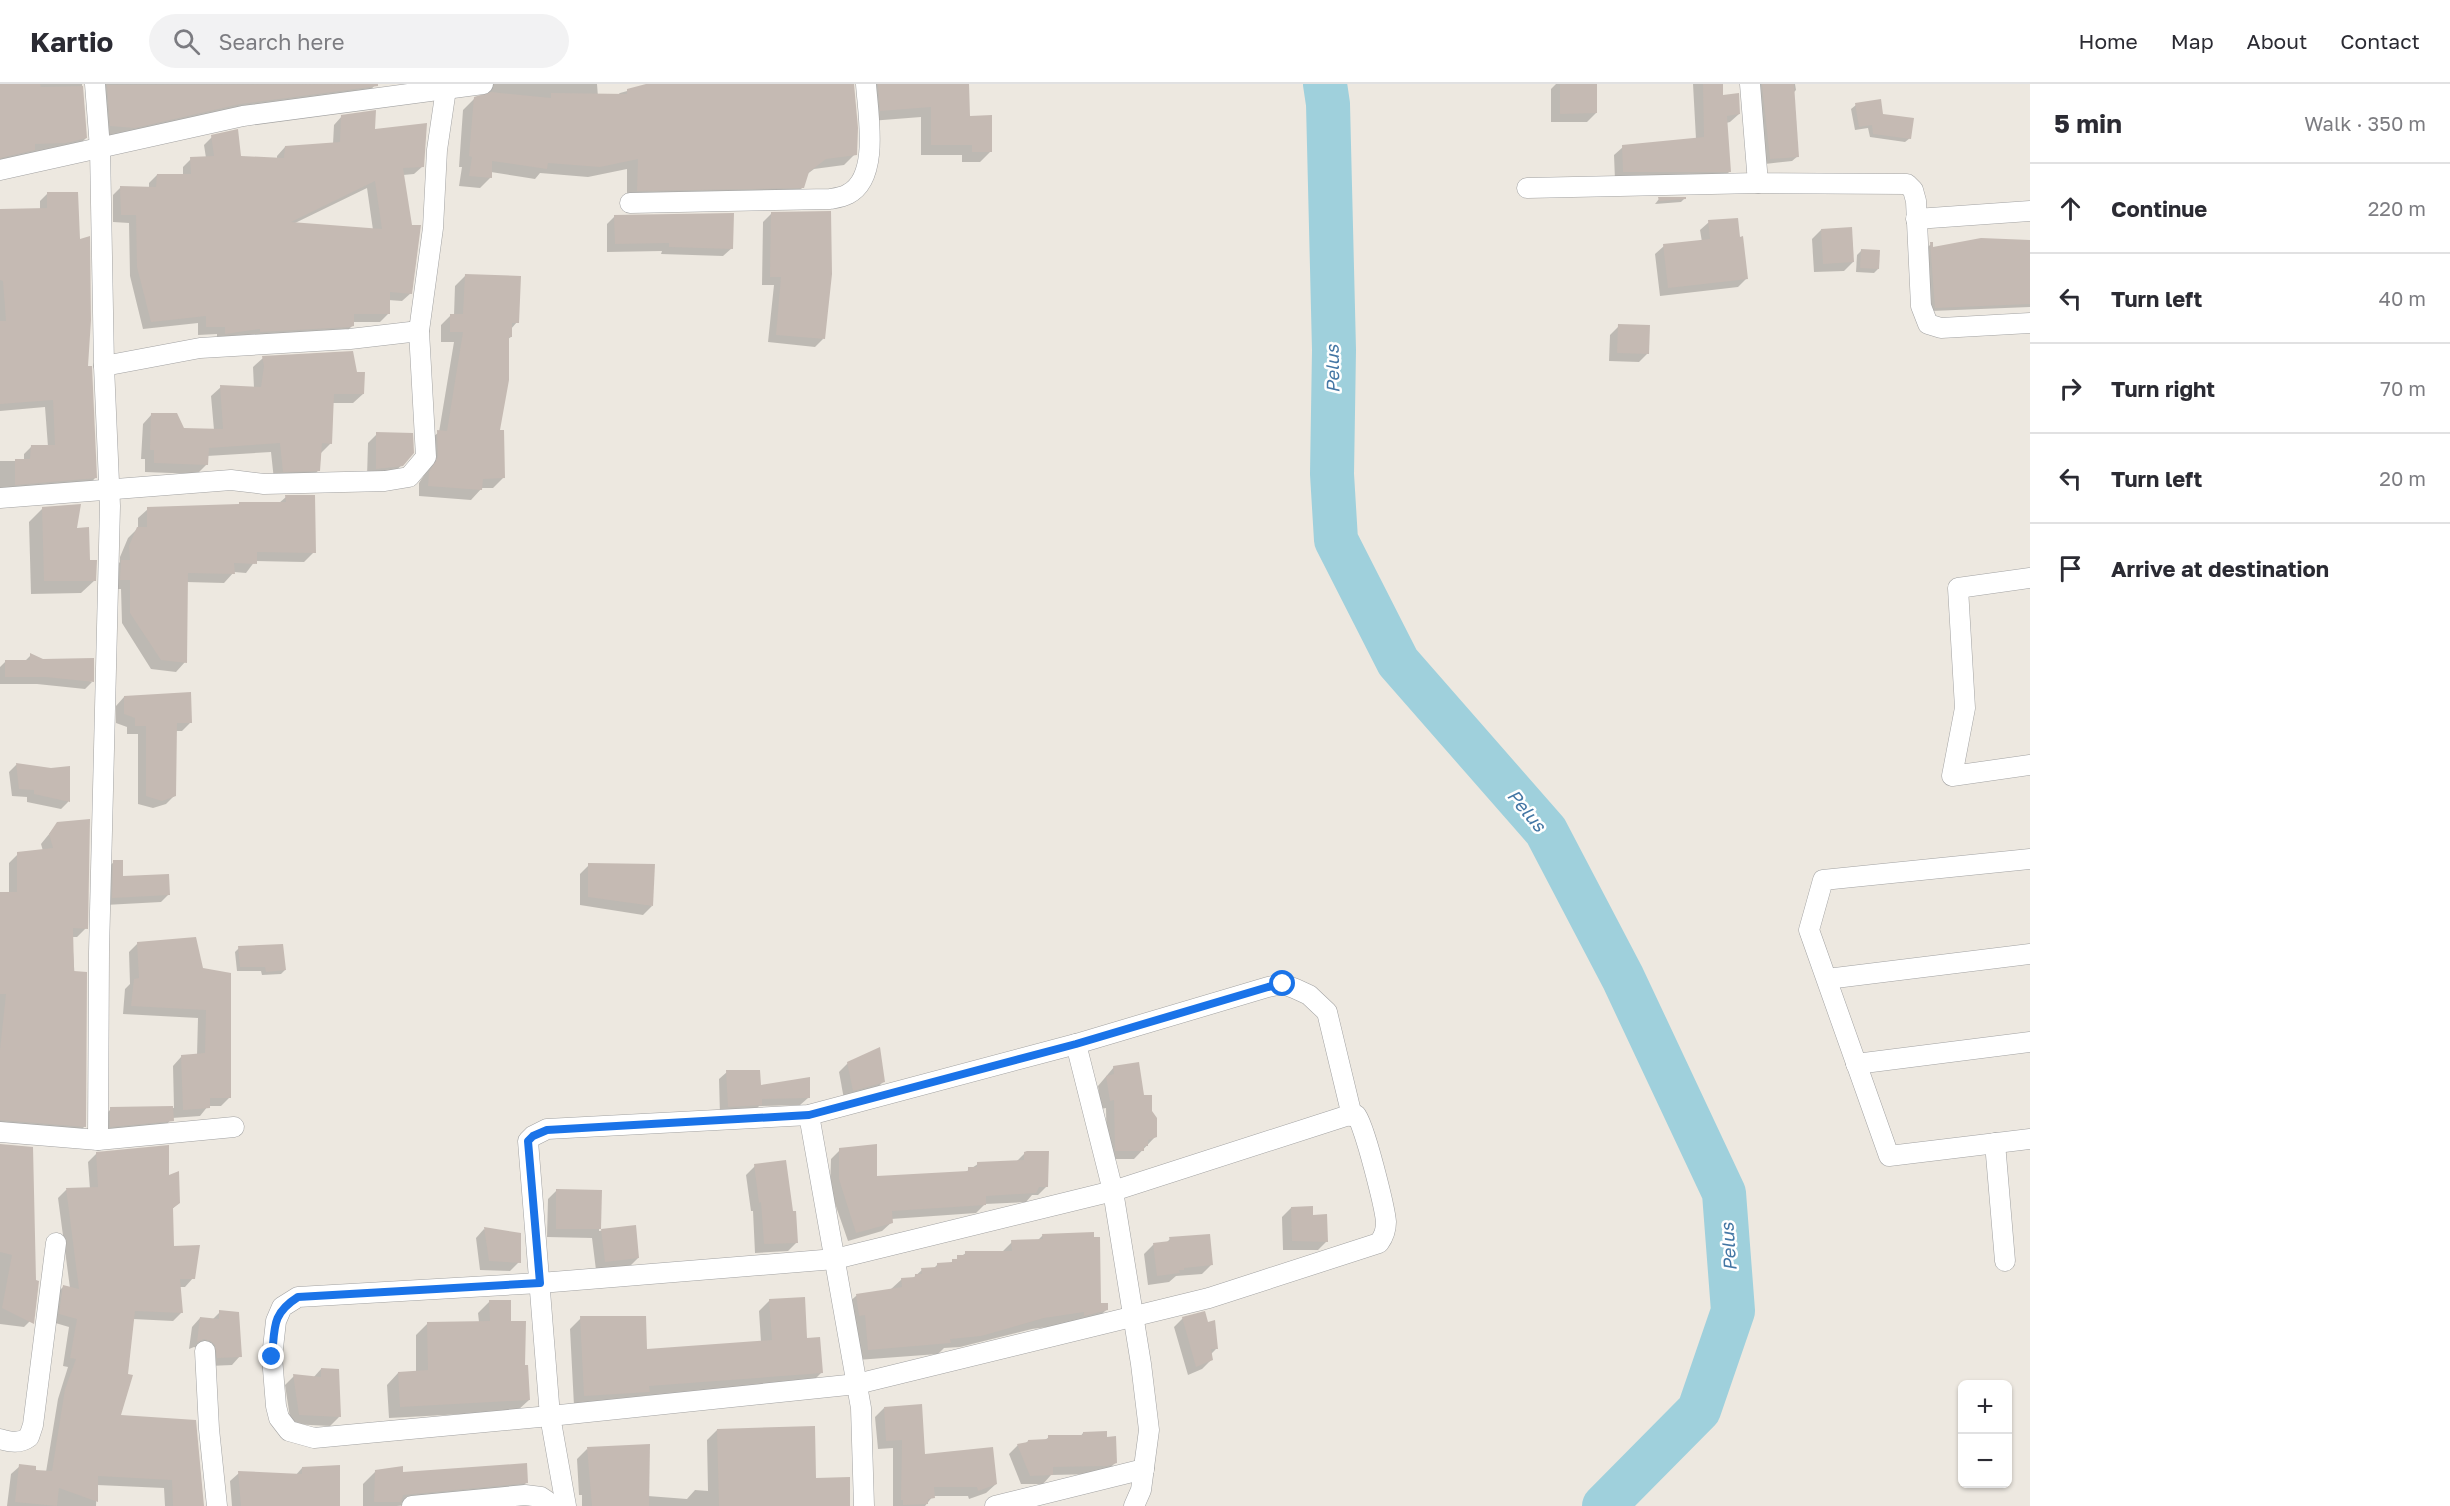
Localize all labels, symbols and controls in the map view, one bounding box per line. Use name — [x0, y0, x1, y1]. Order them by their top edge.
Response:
search box — [149, 14, 569, 68]
text: Kartio — [30, 25, 113, 58]
icon: search — [170, 25, 203, 58]
text: Search here — [218, 28, 344, 55]
text: Home — [2078, 28, 2138, 54]
text: Map — [2171, 28, 2214, 54]
text: About — [2247, 28, 2307, 54]
text: Contact — [2340, 28, 2420, 54]
text: 5 min — [2054, 108, 2122, 139]
text: Walk · 350 m — [2304, 111, 2426, 135]
icon: ahead — [2054, 192, 2087, 225]
text: Continue — [2111, 195, 2207, 222]
text: 220 m — [2368, 196, 2426, 220]
icon: left — [2054, 282, 2087, 315]
text: Turn left — [2111, 285, 2202, 312]
text: 40 m — [2379, 286, 2426, 310]
water label: Pelus — [1321, 343, 1343, 393]
icon: right — [2054, 372, 2087, 405]
text: Turn right — [2111, 375, 2215, 402]
text: 70 m — [2380, 376, 2426, 400]
icon: left — [2054, 462, 2087, 495]
text: Turn left — [2111, 465, 2202, 492]
text: 20 m — [2379, 466, 2426, 490]
icon: arrive — [2054, 552, 2087, 585]
text: Arrive at destination — [2111, 555, 2329, 582]
water label: Pelus — [1503, 784, 1552, 837]
route start — [1269, 970, 1295, 996]
water label: Pelus — [1715, 1221, 1741, 1272]
route end — [258, 1343, 284, 1369]
map controls — [1958, 1380, 2012, 1488]
button: + — [1958, 1380, 2012, 1434]
button: − — [1958, 1434, 2012, 1488]

